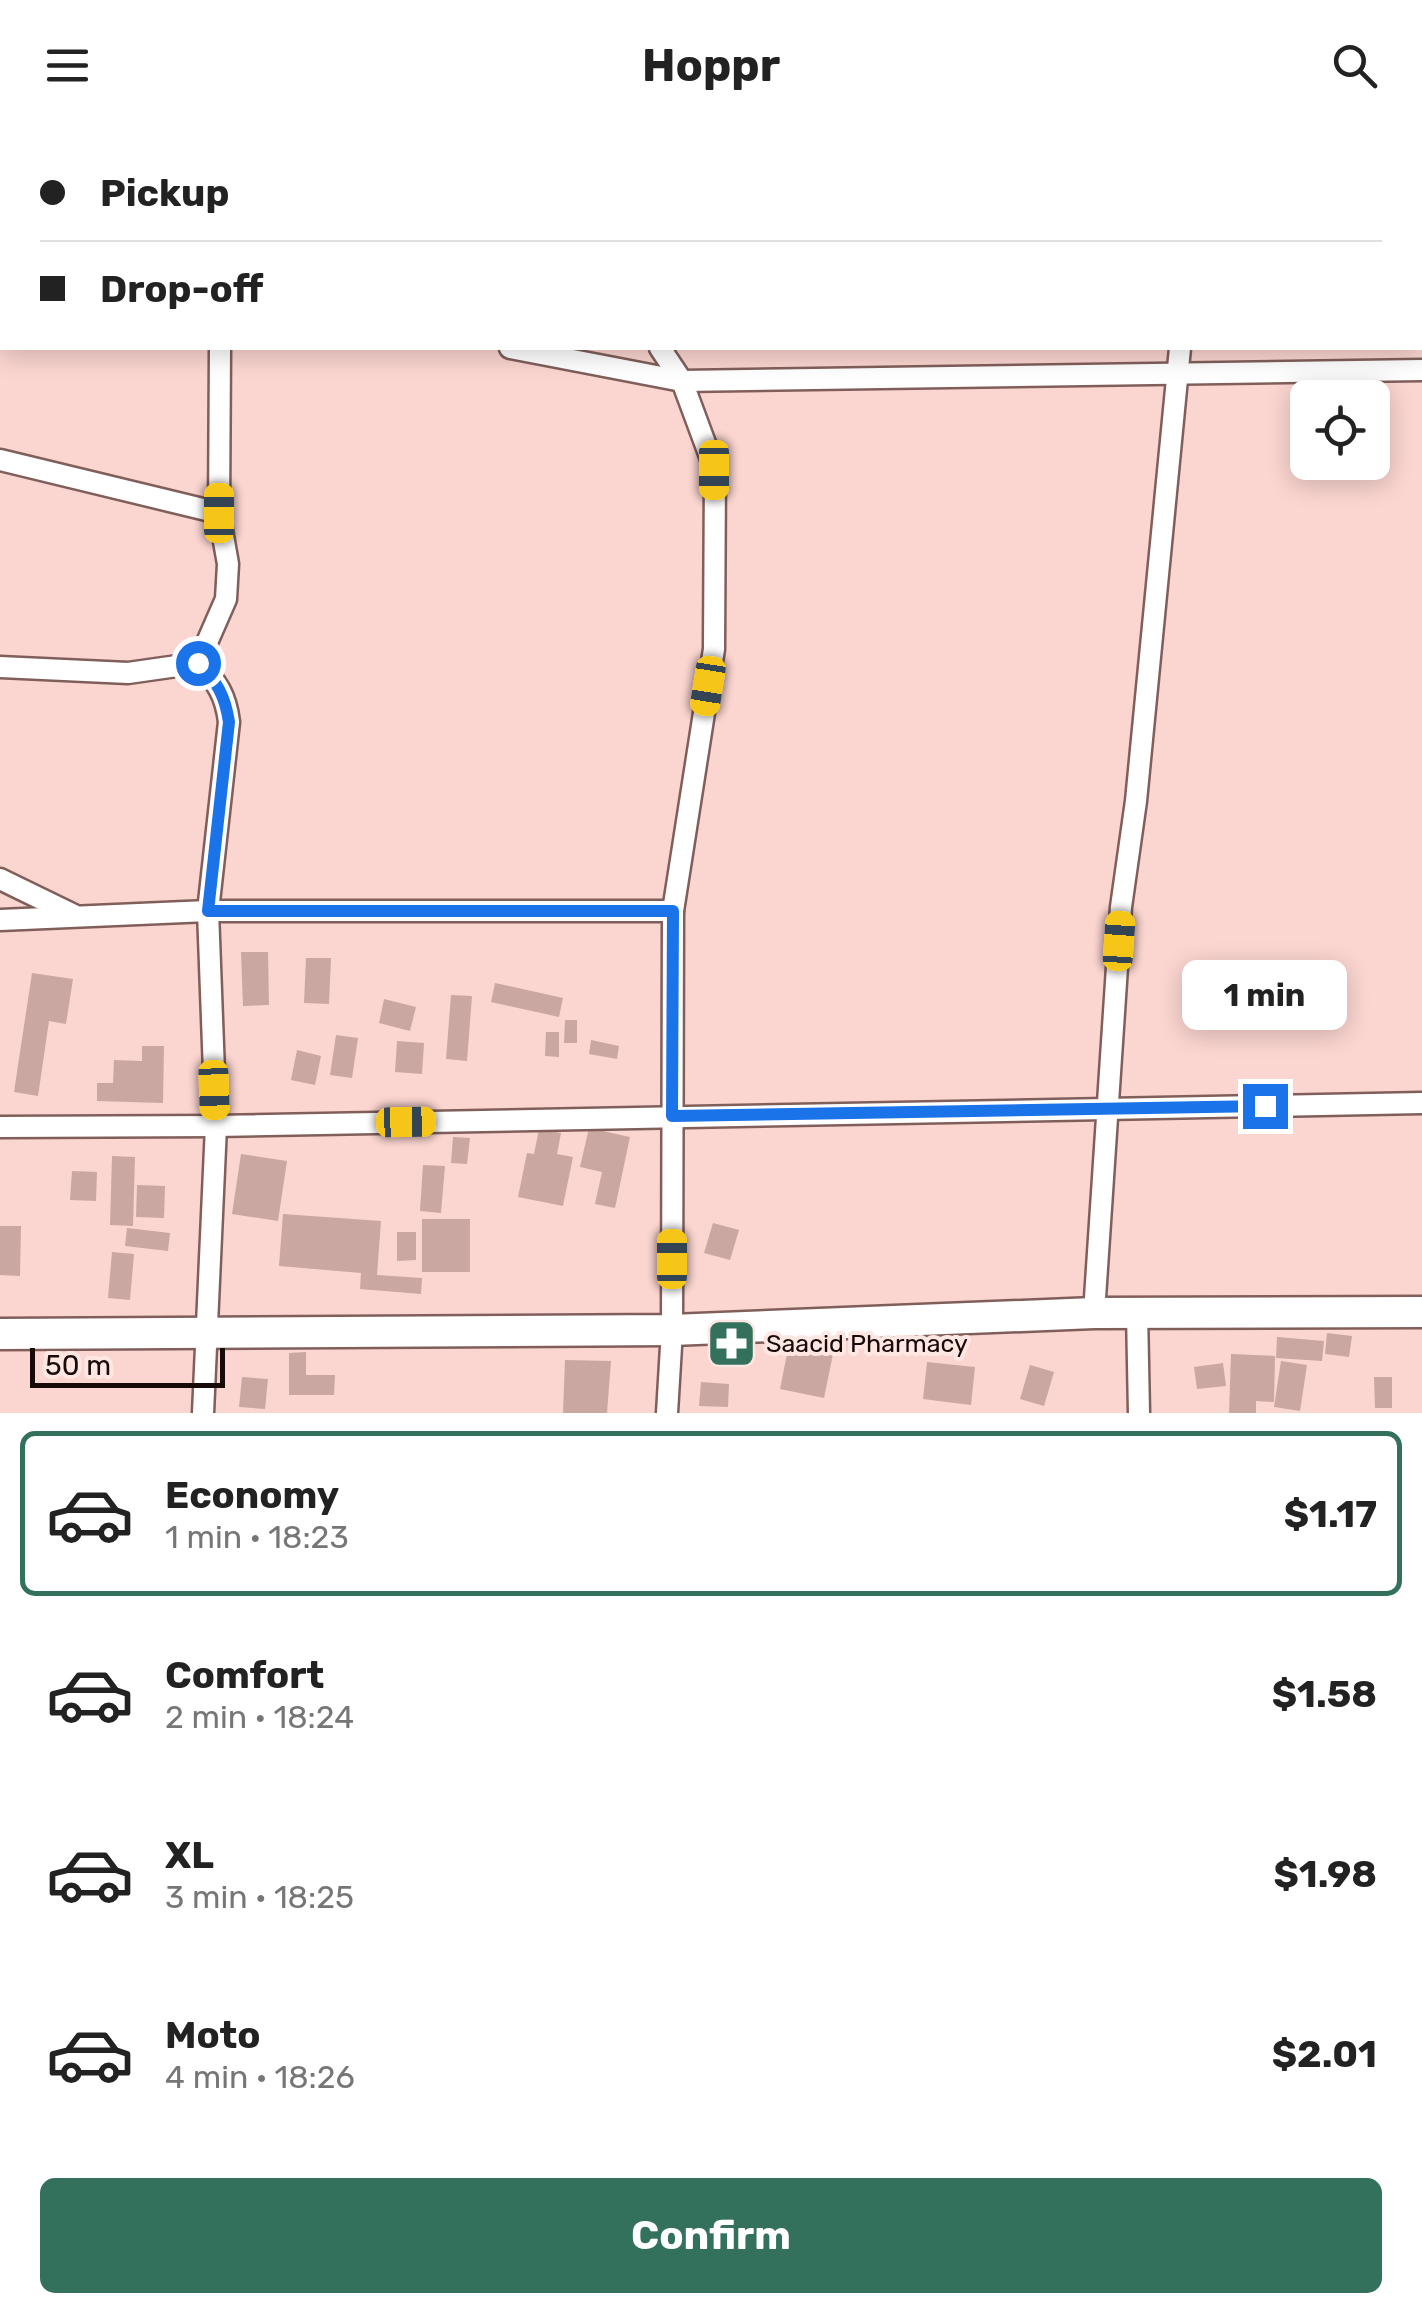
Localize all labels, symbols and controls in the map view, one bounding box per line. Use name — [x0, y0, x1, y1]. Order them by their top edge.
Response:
icon: menu — [40, 38, 95, 93]
icon: search — [1327, 38, 1382, 93]
text: Hoppr — [642, 39, 780, 92]
text: Pickup — [100, 170, 229, 216]
text: Drop-off — [100, 266, 263, 312]
map controls — [1290, 380, 1390, 480]
button: locate — [1290, 380, 1390, 480]
car — [699, 440, 729, 500]
car — [204, 483, 234, 543]
route start — [176, 641, 221, 686]
car — [688, 654, 728, 718]
car — [1102, 910, 1136, 972]
callout: 1 min — [1182, 961, 1348, 1031]
text: 1 min — [1224, 976, 1305, 1014]
car — [198, 1059, 230, 1121]
route end — [1243, 1084, 1288, 1129]
car — [376, 1106, 436, 1138]
car — [657, 1229, 687, 1289]
pharmacy icon: Saacid Pharmacy — [705, 1317, 757, 1369]
place label: Saacid Pharmacy — [766, 1329, 968, 1358]
scale bar — [30, 1343, 225, 1388]
text: 50 m — [45, 1349, 111, 1382]
icon: car — [45, 1469, 135, 1559]
text: Economy — [165, 1472, 339, 1518]
text: $1.17 — [1284, 1491, 1377, 1537]
text: 1 min · 18:23 — [165, 1518, 349, 1556]
icon: car — [45, 1649, 135, 1739]
text: Comfort — [165, 1652, 324, 1698]
text: $1.58 — [1272, 1671, 1377, 1717]
text: 2 min · 18:24 — [165, 1698, 354, 1736]
icon: car — [45, 1829, 135, 1919]
text: XL — [165, 1832, 214, 1878]
text: $1.98 — [1273, 1851, 1377, 1897]
text: 3 min · 18:25 — [165, 1878, 354, 1916]
icon: car — [45, 2009, 135, 2099]
text: Moto — [165, 2012, 261, 2058]
text: $2.01 — [1272, 2031, 1377, 2077]
text: 4 min · 18:26 — [165, 2058, 355, 2096]
button: Confirm — [40, 2178, 1382, 2293]

